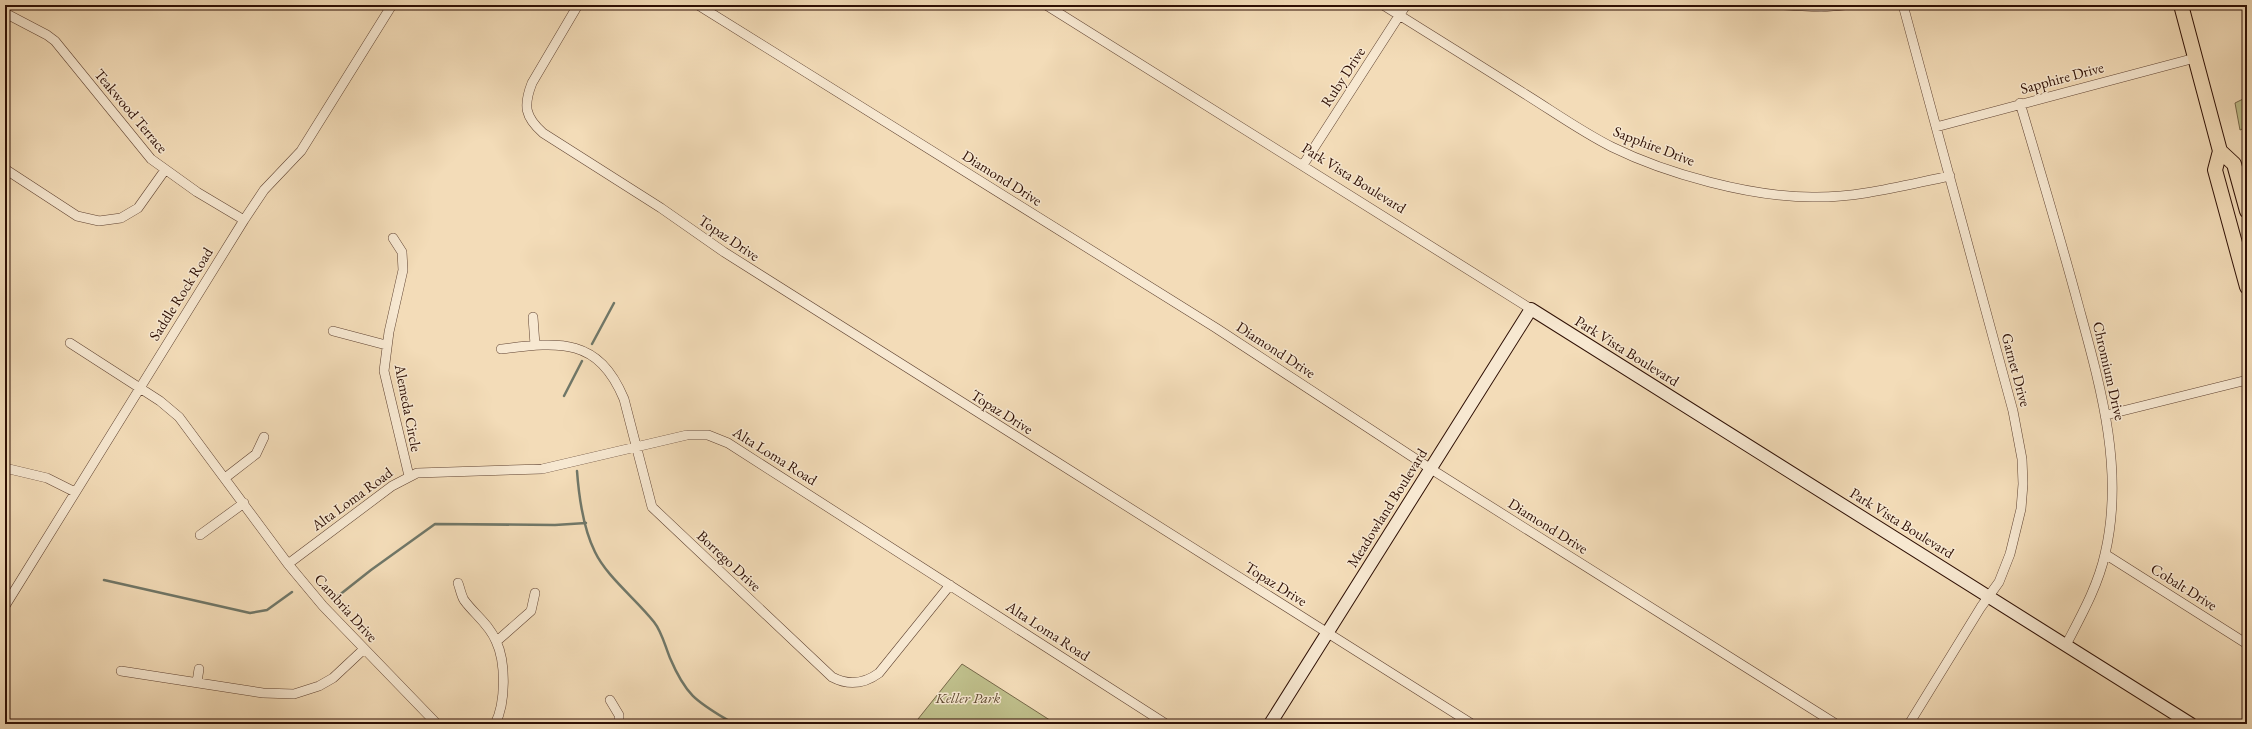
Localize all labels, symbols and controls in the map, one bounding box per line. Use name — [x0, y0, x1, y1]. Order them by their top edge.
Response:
street label: Ruby Drive — [1316, 43, 1369, 110]
street label: Sapphire Drive — [2018, 57, 2106, 98]
street label: Teakwood Terrace — [90, 64, 172, 157]
street label: Sapphire Drive — [1611, 121, 1698, 170]
street label: Park Vista Boulevard — [1299, 138, 1410, 217]
street label: Diamond Drive — [959, 146, 1046, 210]
street label: Topaz Drive — [695, 210, 764, 265]
street label: Saddle Rock Road — [144, 243, 217, 344]
street label: Park Vista Boulevard — [1572, 311, 1683, 390]
street label: Diamond Drive — [1233, 317, 1320, 382]
street label: Chromium Drive — [2089, 320, 2130, 422]
street label: Garnet Drive — [1998, 331, 2035, 409]
street label: Alemeda Circle — [391, 362, 426, 453]
street label: Topaz Drive — [968, 385, 1037, 438]
street label: Alta Loma Road — [729, 422, 821, 489]
street label: Meadowland Boulevard — [1342, 444, 1431, 571]
street label: Alta Loma Road — [307, 462, 396, 535]
street label: Park Vista Boulevard — [1847, 483, 1958, 562]
street label: Diamond Drive — [1505, 494, 1592, 558]
street label: Borrego Drive — [693, 526, 766, 595]
street label: Topaz Drive — [1242, 557, 1311, 610]
street label: Cobalt Drive — [2147, 559, 2221, 615]
street label: Cambria Drive — [311, 569, 382, 646]
street label: Alta Loma Road — [1002, 596, 1094, 665]
park label: Keller Park — [935, 688, 1001, 707]

